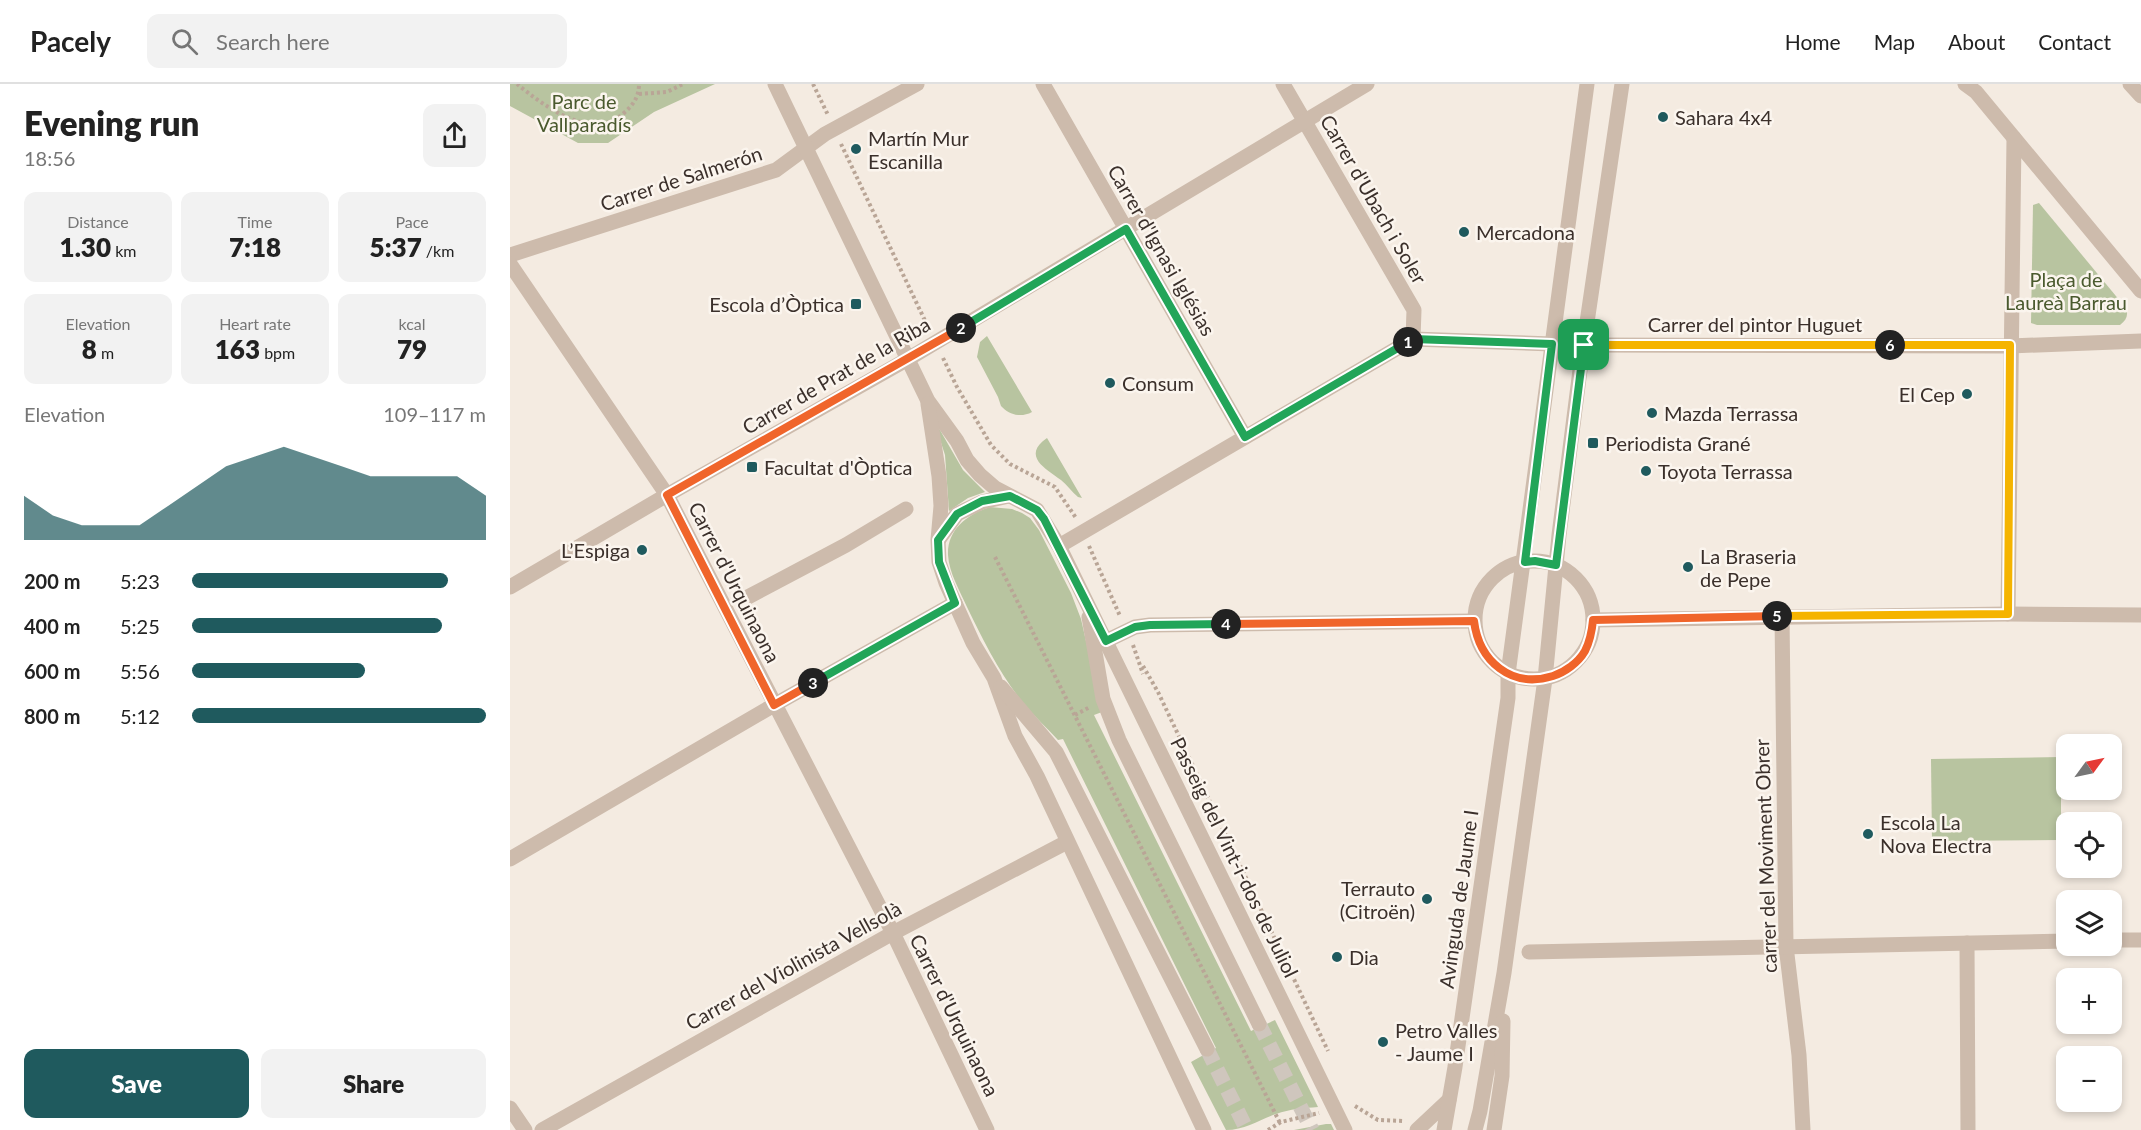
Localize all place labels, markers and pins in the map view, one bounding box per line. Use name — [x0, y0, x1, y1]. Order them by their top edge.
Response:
place label: Sahara 4x4 — [1675, 105, 1772, 129]
marker: Sahara 4x4 — [1656, 110, 1670, 124]
place label: Martín Mur Escanilla — [868, 126, 970, 173]
marker: Martín Mur Escanilla — [849, 142, 863, 156]
place label: Mercadona — [1476, 220, 1575, 244]
marker: Mercadona — [1457, 225, 1471, 239]
place label: Escola d’Òptica — [709, 292, 844, 316]
marker: Escola d’Òptica — [849, 297, 863, 311]
pin: 2 — [946, 313, 976, 343]
pin — [1558, 319, 1609, 370]
pin: 1 — [1393, 327, 1423, 357]
pin: 6 — [1875, 330, 1905, 360]
place label: Consum — [1122, 371, 1194, 395]
marker: Consum — [1103, 376, 1117, 390]
place label: El Cep — [1899, 382, 1955, 406]
marker: El Cep — [1960, 387, 1974, 401]
place label: Mazda Terrassa — [1664, 401, 1798, 425]
marker: Mazda Terrassa — [1645, 406, 1659, 420]
place label: Periodista Grané — [1605, 431, 1751, 455]
marker: Periodista Grané — [1586, 436, 1600, 450]
place label: Facultat d'Òptica — [764, 455, 913, 479]
place label: Toyota Terrassa — [1658, 459, 1793, 483]
marker: Facultat d'Òptica — [745, 460, 759, 474]
marker: Toyota Terrassa — [1639, 464, 1653, 478]
place label: L’Espiga — [561, 538, 630, 562]
marker: L’Espiga — [635, 543, 649, 557]
place label: La Braseria de Pepe — [1700, 544, 1796, 591]
marker: La Braseria de Pepe — [1681, 560, 1695, 574]
pin: 5 — [1762, 601, 1792, 631]
pin: 4 — [1211, 609, 1241, 639]
pin: 3 — [798, 668, 828, 698]
place label: Escola La Nova Electra — [1880, 810, 1992, 857]
marker: Escola La Nova Electra — [1861, 827, 1875, 841]
place label: Terrauto (Citroën) — [1340, 876, 1415, 923]
marker: Terrauto (Citroën) — [1420, 892, 1434, 906]
place label: Dia — [1349, 945, 1379, 969]
marker: Dia — [1330, 950, 1344, 964]
place label: Petro Valles - Jaume I — [1395, 1018, 1497, 1065]
marker: Petro Valles - Jaume I — [1376, 1035, 1390, 1049]

